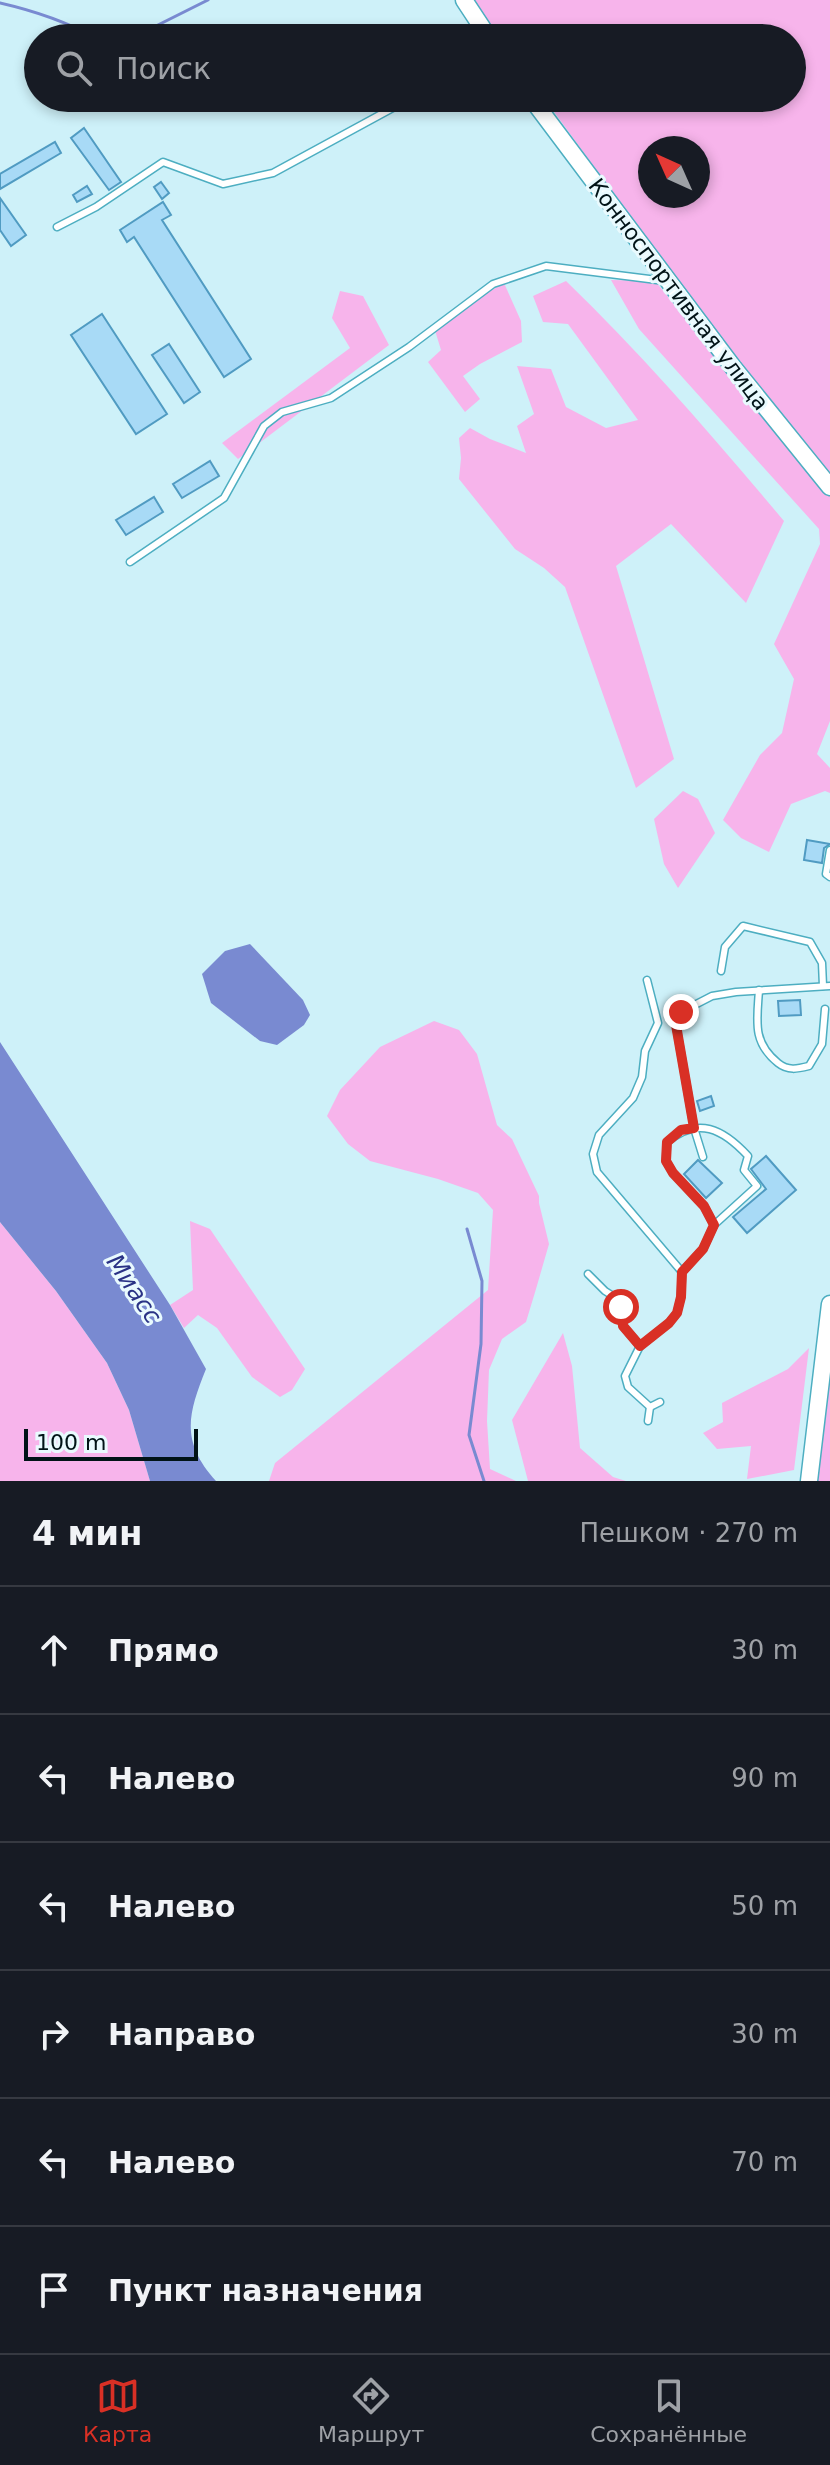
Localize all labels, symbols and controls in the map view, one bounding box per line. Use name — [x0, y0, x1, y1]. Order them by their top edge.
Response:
search box — [24, 24, 806, 112]
icon: search — [52, 46, 96, 90]
text: Поиск — [116, 51, 211, 86]
north arrow — [638, 136, 710, 208]
street label: Конноспортивная улица — [583, 174, 774, 415]
route end — [663, 994, 699, 1030]
water label: Миасс — [101, 1249, 167, 1329]
route start — [603, 1289, 639, 1325]
scale bar — [24, 1425, 198, 1461]
text: 100 m — [36, 1430, 106, 1455]
text: 4 мин — [32, 1513, 143, 1553]
text: Пешком · 270 m — [579, 1518, 798, 1548]
icon: ahead — [32, 1628, 76, 1672]
text: Прямо — [108, 1633, 219, 1668]
text: 30 m — [731, 1635, 798, 1665]
icon: left — [32, 1756, 76, 1800]
text: Налево — [108, 1761, 235, 1796]
text: 90 m — [731, 1763, 798, 1793]
icon: left — [32, 1884, 76, 1928]
text: Налево — [108, 1889, 235, 1924]
text: 50 m — [731, 1891, 798, 1921]
icon: right — [32, 2012, 76, 2056]
text: Направо — [108, 2017, 255, 2052]
text: 30 m — [731, 2019, 798, 2049]
icon: left — [32, 2140, 76, 2184]
text: Налево — [108, 2145, 235, 2180]
text: 70 m — [731, 2147, 798, 2177]
icon: arrive — [32, 2268, 76, 2312]
text: Пункт назначения — [108, 2273, 423, 2308]
tab: Карта — [83, 2374, 152, 2447]
tab: Маршрут — [318, 2374, 424, 2447]
tab: Сохранённые — [590, 2374, 747, 2447]

